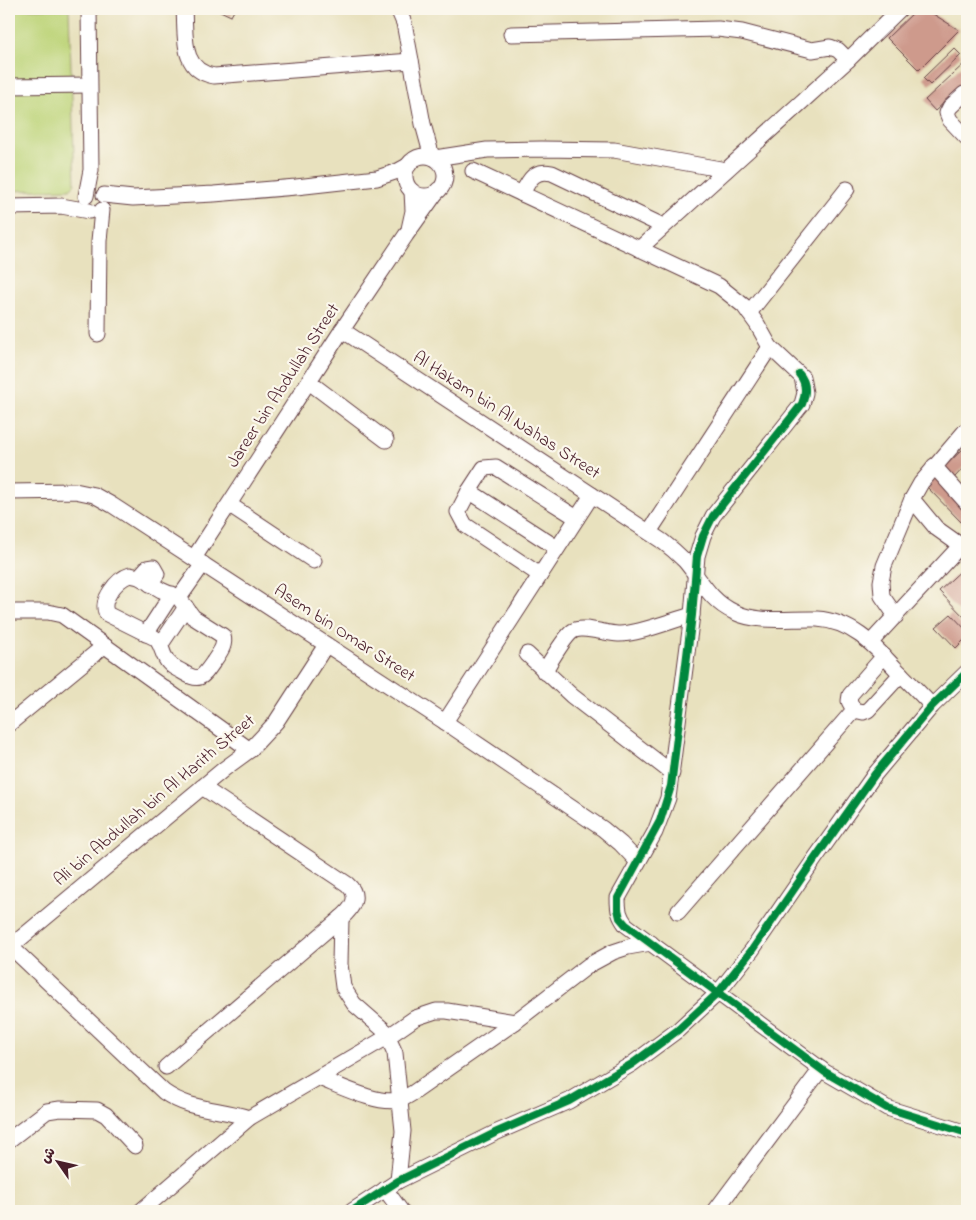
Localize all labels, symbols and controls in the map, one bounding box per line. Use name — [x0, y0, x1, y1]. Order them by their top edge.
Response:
street label: Jareer bin Abdullah Street — [221, 299, 347, 473]
street label: Al Hakam bin Al Nahas Street — [407, 346, 605, 486]
street label: Asem bin Omar Street — [268, 578, 420, 690]
street label: Ali bin Abdullah bin Al Harith Street — [49, 709, 261, 893]
north arrow — [32, 1138, 82, 1188]
text: ش — [35, 1143, 61, 1168]

